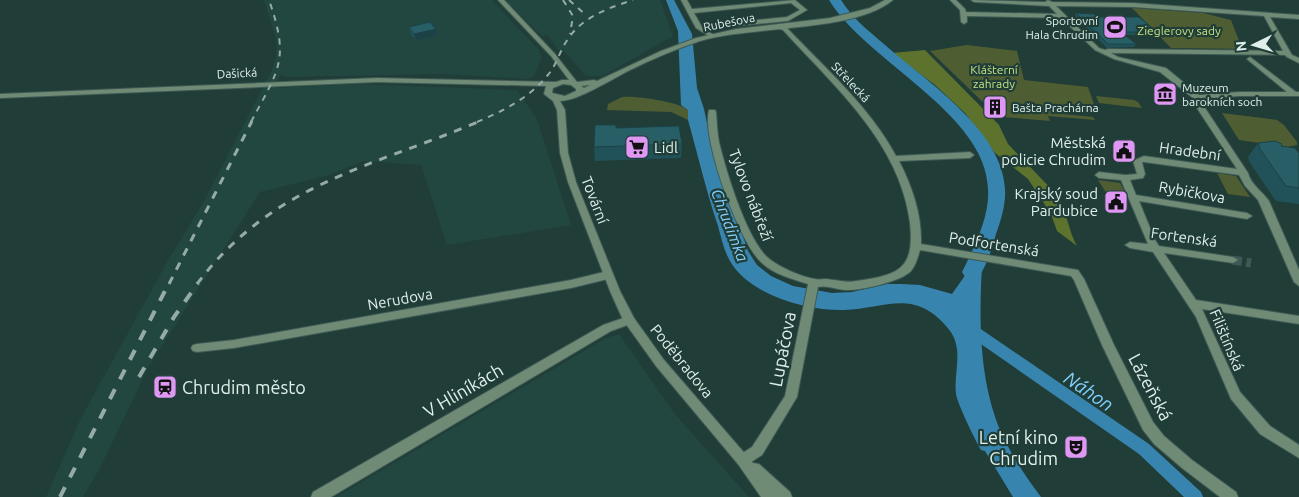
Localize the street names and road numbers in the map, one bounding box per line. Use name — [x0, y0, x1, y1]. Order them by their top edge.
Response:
street label: Rubešova — [702, 11, 756, 33]
street label: Střelecká — [829, 59, 873, 105]
street label: Dašická — [216, 65, 258, 81]
street label: Hradební — [1158, 138, 1222, 164]
street label: Tylovo nábřeží — [726, 147, 776, 244]
street label: Tovární — [578, 174, 612, 226]
street label: Rybičkova — [1158, 178, 1226, 206]
street label: Fortenská — [1150, 224, 1218, 250]
street label: Podfortenská — [948, 228, 1040, 260]
street label: Nerudova — [366, 285, 434, 313]
street label: Filištínská — [1206, 307, 1248, 373]
street label: Lupáčova — [765, 310, 799, 388]
street label: Poděbradova — [647, 321, 717, 401]
street label: Lázeňská — [1125, 350, 1177, 424]
street label: V Hliníkách — [420, 359, 506, 421]

